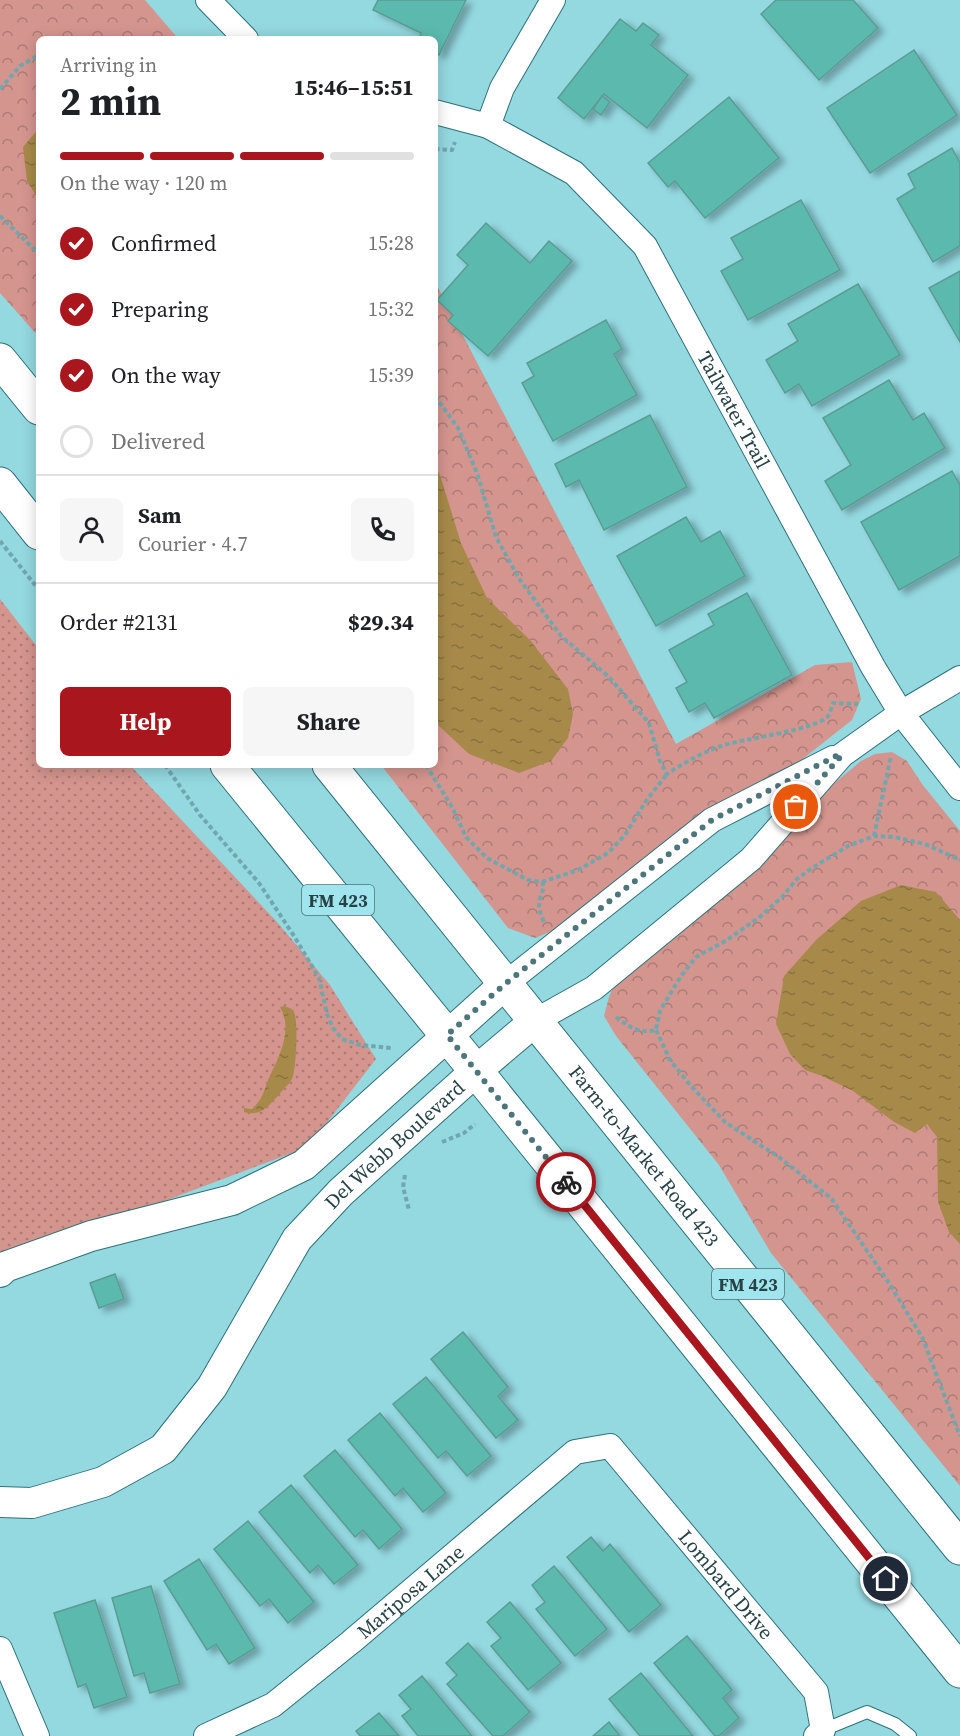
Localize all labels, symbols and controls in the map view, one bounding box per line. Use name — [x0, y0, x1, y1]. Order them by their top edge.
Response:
text: Arriving in — [60, 51, 157, 79]
text: 15:46–15:51 — [294, 72, 414, 102]
text: 2 min — [60, 75, 161, 128]
text: On the way · 120 m — [60, 169, 227, 197]
icon: check — [60, 227, 93, 260]
text: Confirmed — [111, 228, 216, 258]
text: 15:28 — [368, 229, 414, 257]
icon: check — [60, 293, 93, 326]
text: Preparing — [111, 294, 208, 324]
text: 15:32 — [368, 295, 414, 323]
street label: Tailwater Trail — [691, 346, 777, 474]
icon: check — [60, 359, 93, 392]
text: On the way — [111, 360, 220, 390]
text: 15:39 — [368, 361, 414, 389]
text: Delivered — [111, 426, 205, 456]
button: person — [60, 498, 123, 561]
button: phone — [351, 498, 414, 561]
text: Sam — [138, 500, 182, 530]
text: Courier · 4.7 — [138, 530, 247, 558]
text: Order #2131 — [60, 607, 178, 637]
text: $29.34 — [348, 607, 414, 637]
button: Help — [60, 687, 231, 756]
button: Share — [243, 687, 414, 756]
pin — [770, 781, 821, 832]
icon: bag — [779, 790, 812, 823]
road number: FM 423 — [302, 885, 374, 915]
street label: Farm-to-Market Road 423 — [562, 1059, 726, 1252]
street label: Del Webb Boulevard — [318, 1073, 471, 1215]
courier — [536, 1152, 596, 1212]
icon: bike — [550, 1166, 583, 1199]
road number: FM 423 — [712, 1269, 784, 1299]
street label: Lombard Drive — [672, 1524, 780, 1645]
street label: Mariposa Lane — [351, 1538, 470, 1645]
pin — [860, 1553, 911, 1604]
icon: home — [869, 1562, 902, 1595]

